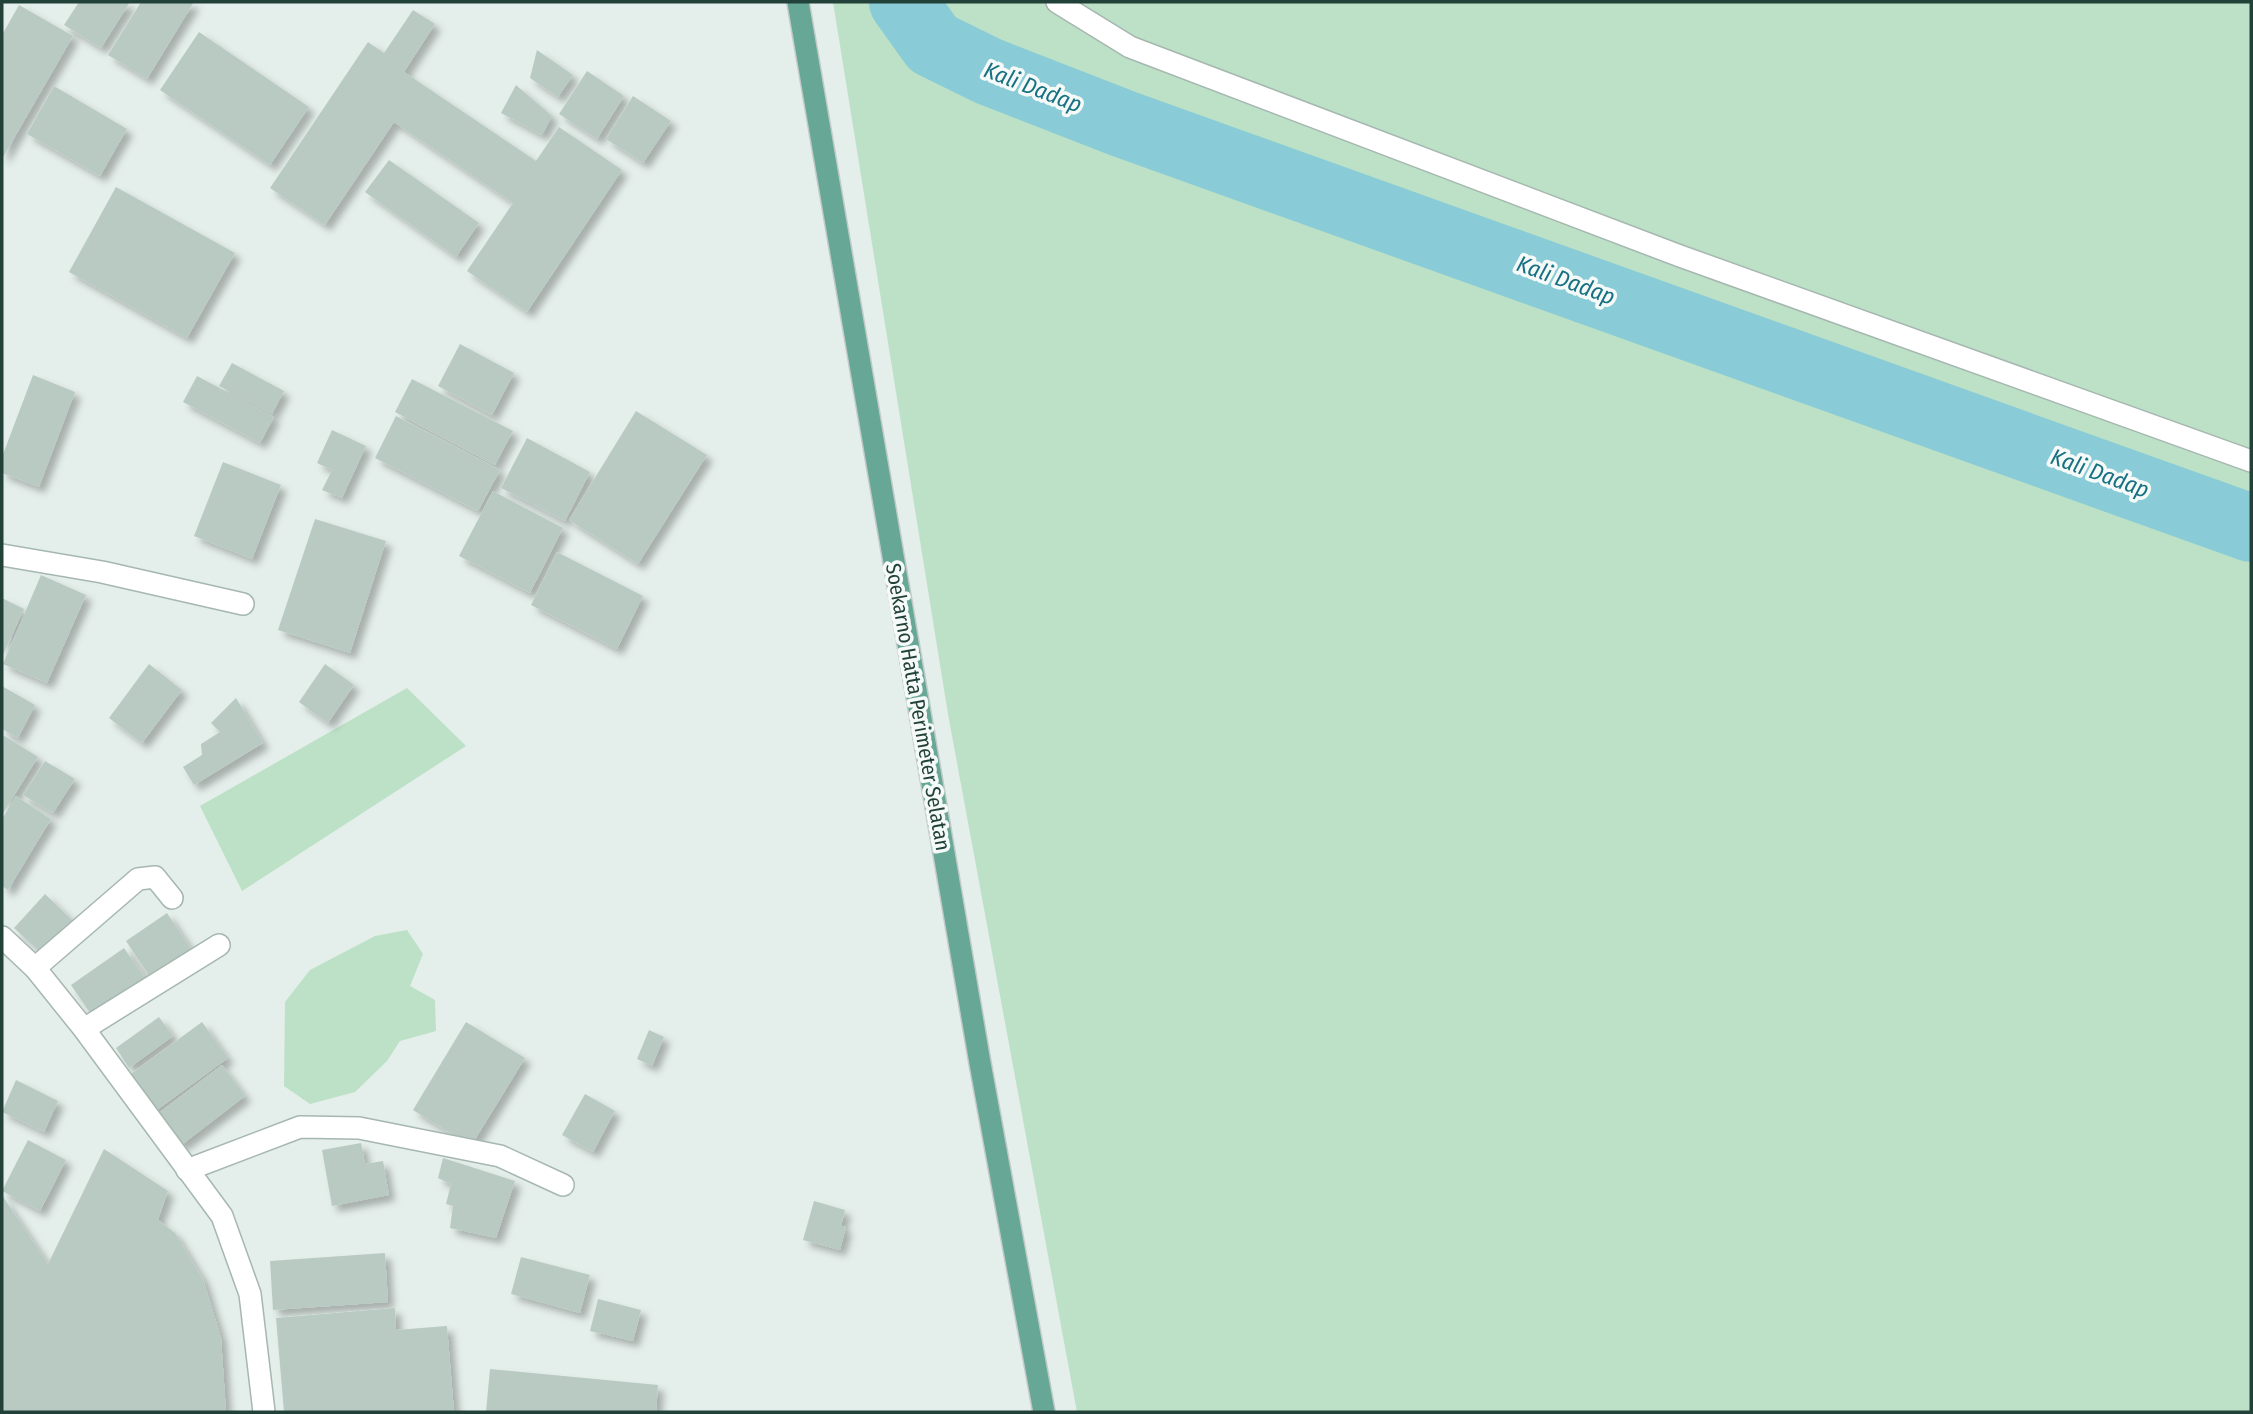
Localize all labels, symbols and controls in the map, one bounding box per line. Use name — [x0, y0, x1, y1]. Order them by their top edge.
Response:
water label: Kali Dadap — [980, 56, 1086, 118]
water label: Kali Dadap — [1513, 249, 1619, 311]
water label: Kali Dadap — [2047, 442, 2153, 504]
street label: Soekarno Hatta Perimeter Selatan — [880, 561, 956, 853]

